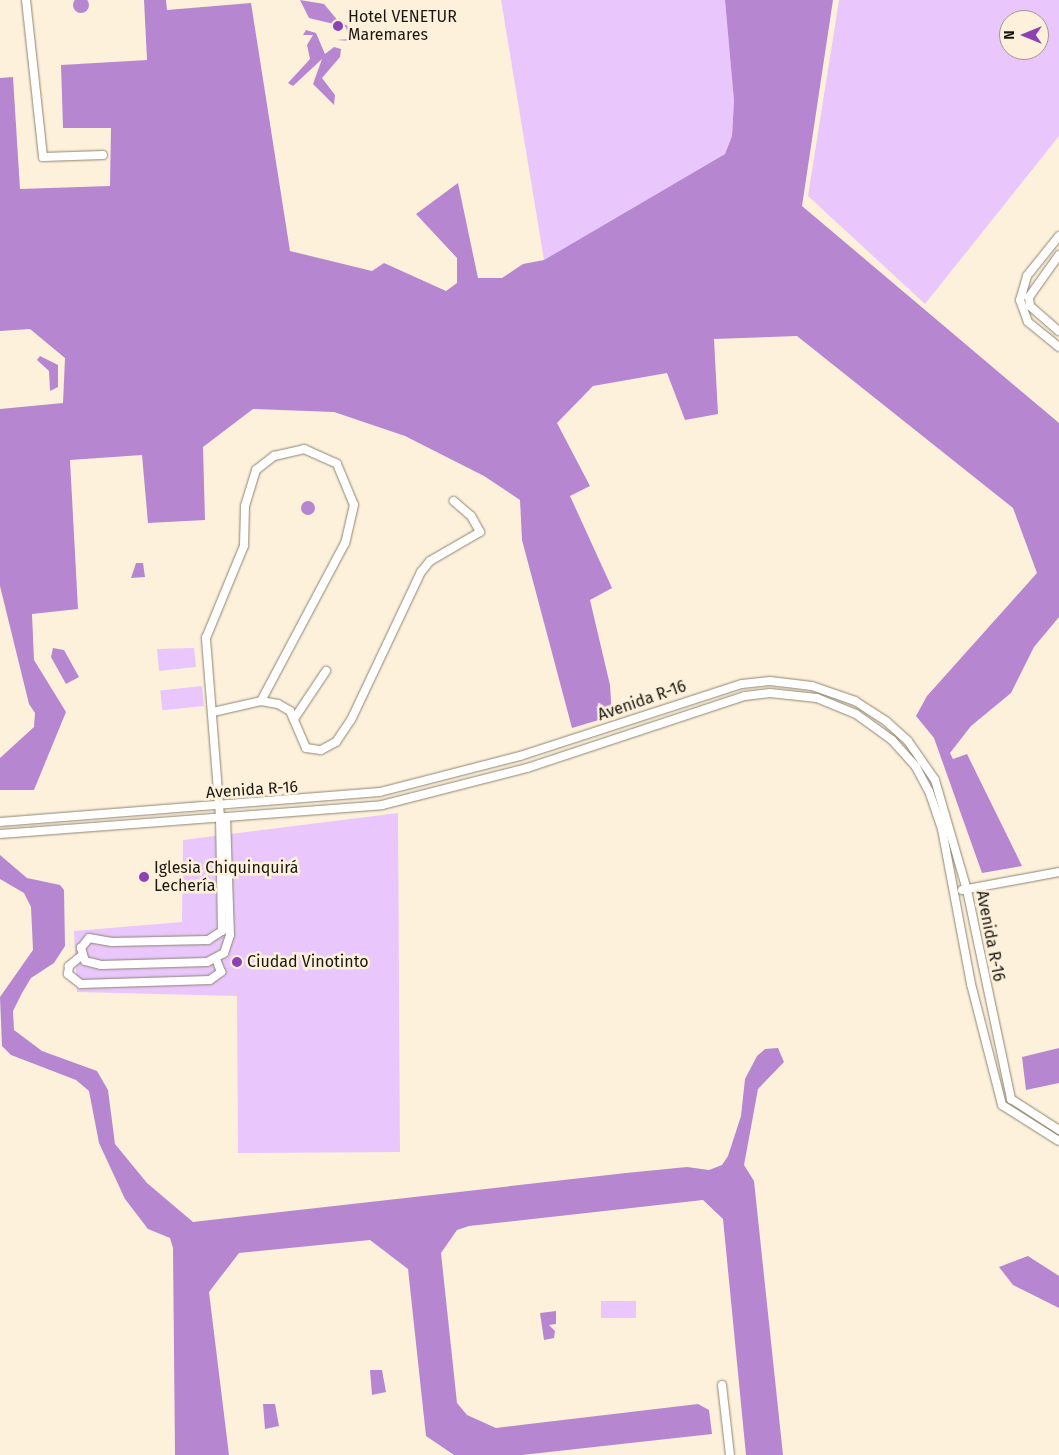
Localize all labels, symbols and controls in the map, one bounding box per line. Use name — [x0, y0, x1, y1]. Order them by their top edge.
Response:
place label: Hotel VENETUR Maremares — [348, 7, 457, 45]
north arrow — [999, 10, 1049, 60]
marker: Hotel VENETUR Maremares — [332, 20, 344, 32]
text: N — [1001, 30, 1018, 40]
street label: Avenida R-16 — [595, 677, 689, 725]
street label: Avenida R-16 — [205, 777, 299, 803]
place label: Iglesia Chiquinquirá Lechería — [154, 858, 298, 896]
marker: Iglesia Chiquinquirá Lechería — [138, 871, 150, 883]
street label: Avenida R-16 — [972, 889, 1008, 983]
place label: Ciudad Vinotinto — [247, 952, 369, 972]
marker: Ciudad Vinotinto — [231, 956, 243, 968]

